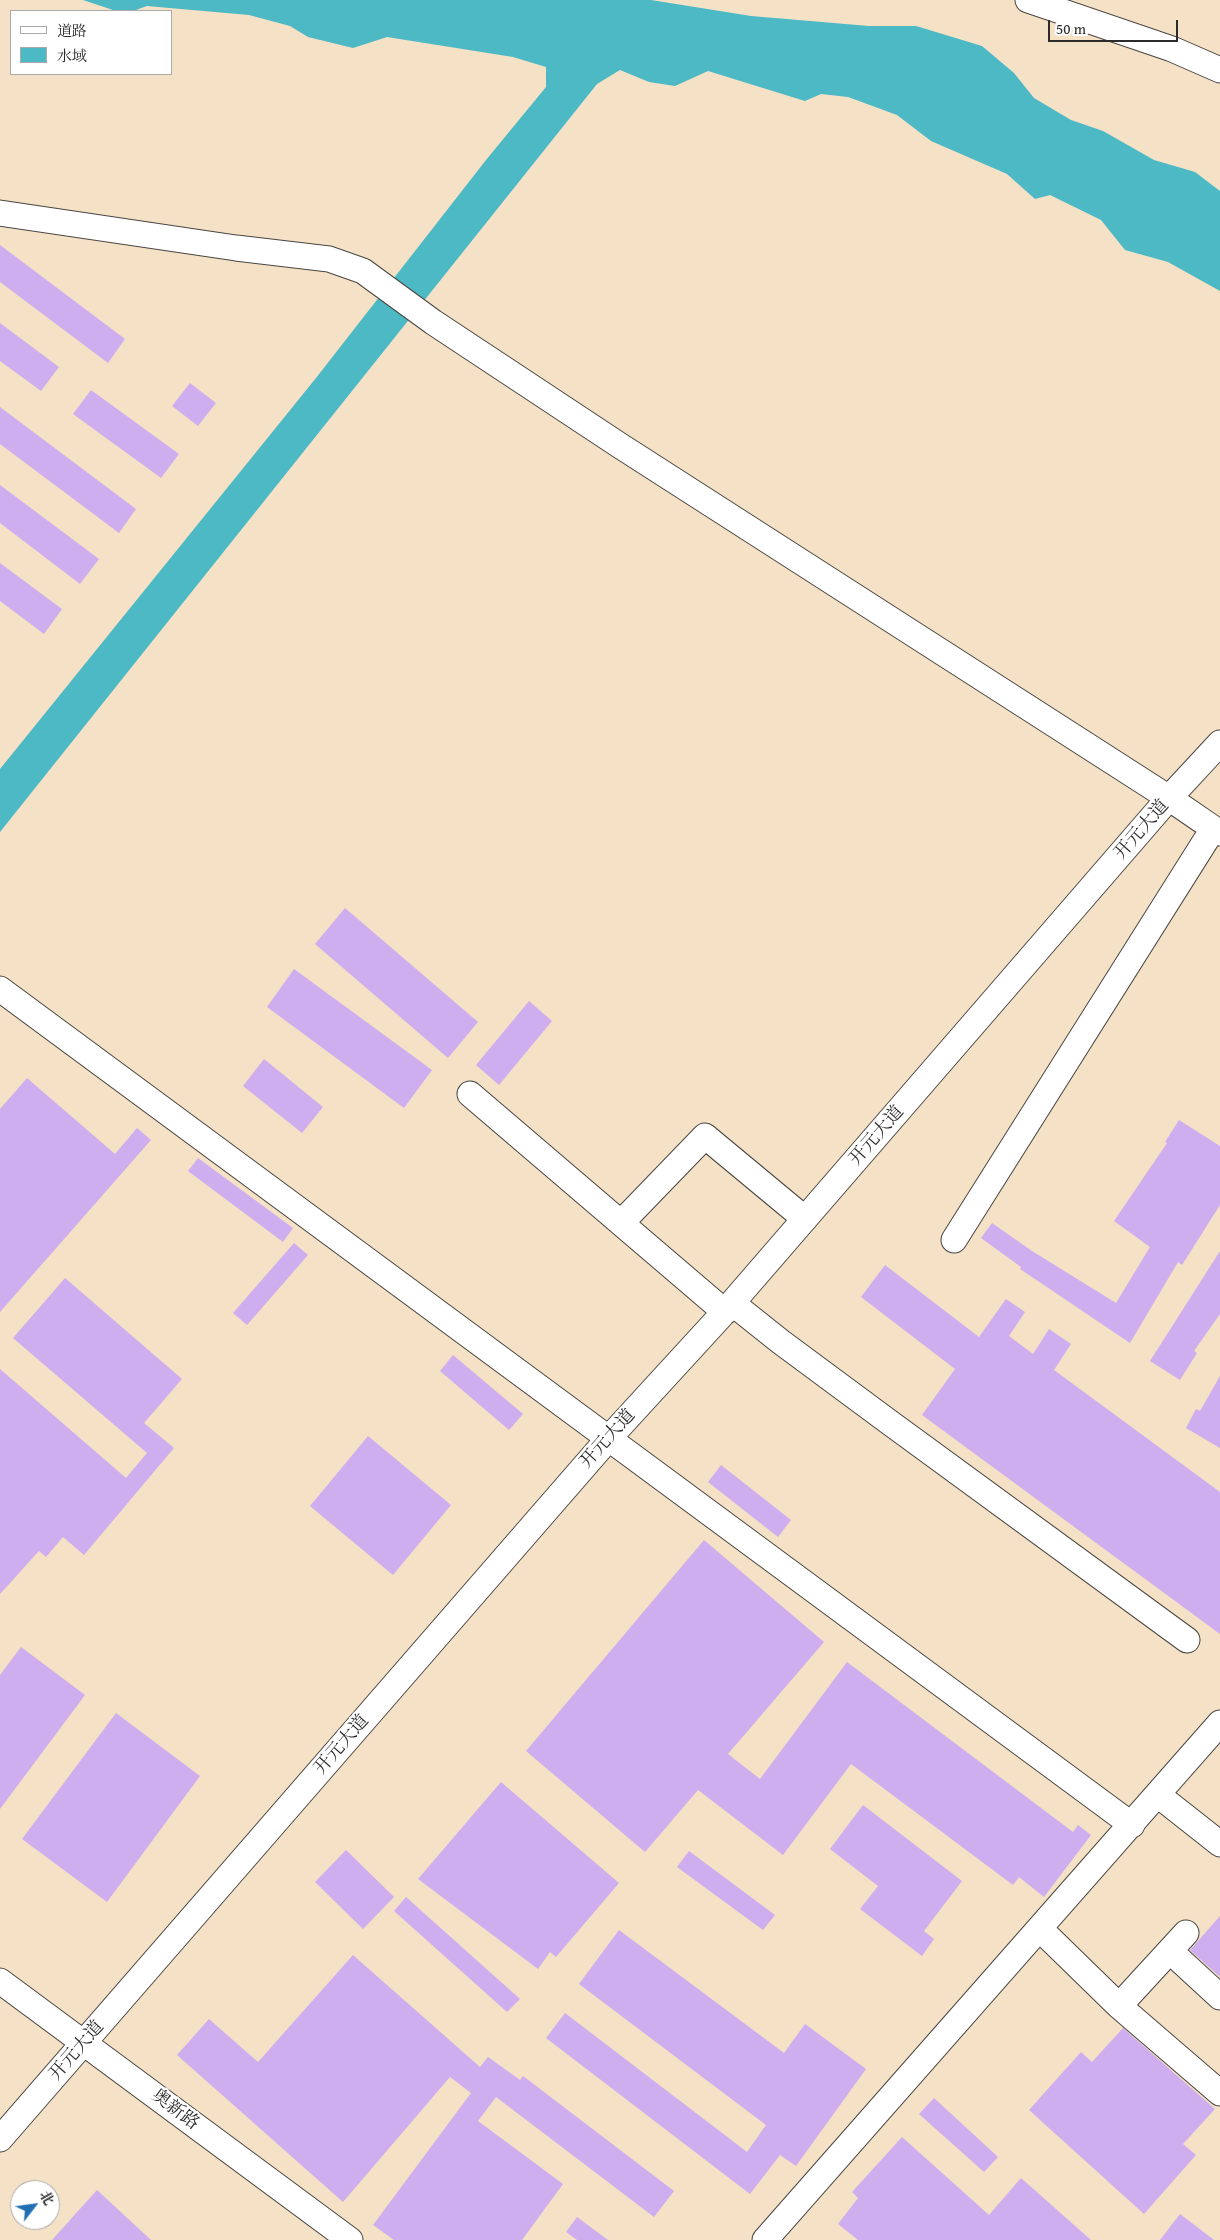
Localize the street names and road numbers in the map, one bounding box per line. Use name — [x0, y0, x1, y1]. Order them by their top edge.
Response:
street label: 开元大道 — [1110, 796, 1174, 864]
street label: 开元大道 — [845, 1102, 909, 1170]
street label: 开元大道 — [576, 1405, 640, 1473]
street label: 开元大道 — [310, 1711, 374, 1779]
street label: 开元大道 — [45, 2017, 109, 2085]
street label: 奥新路 — [147, 2085, 203, 2135]

